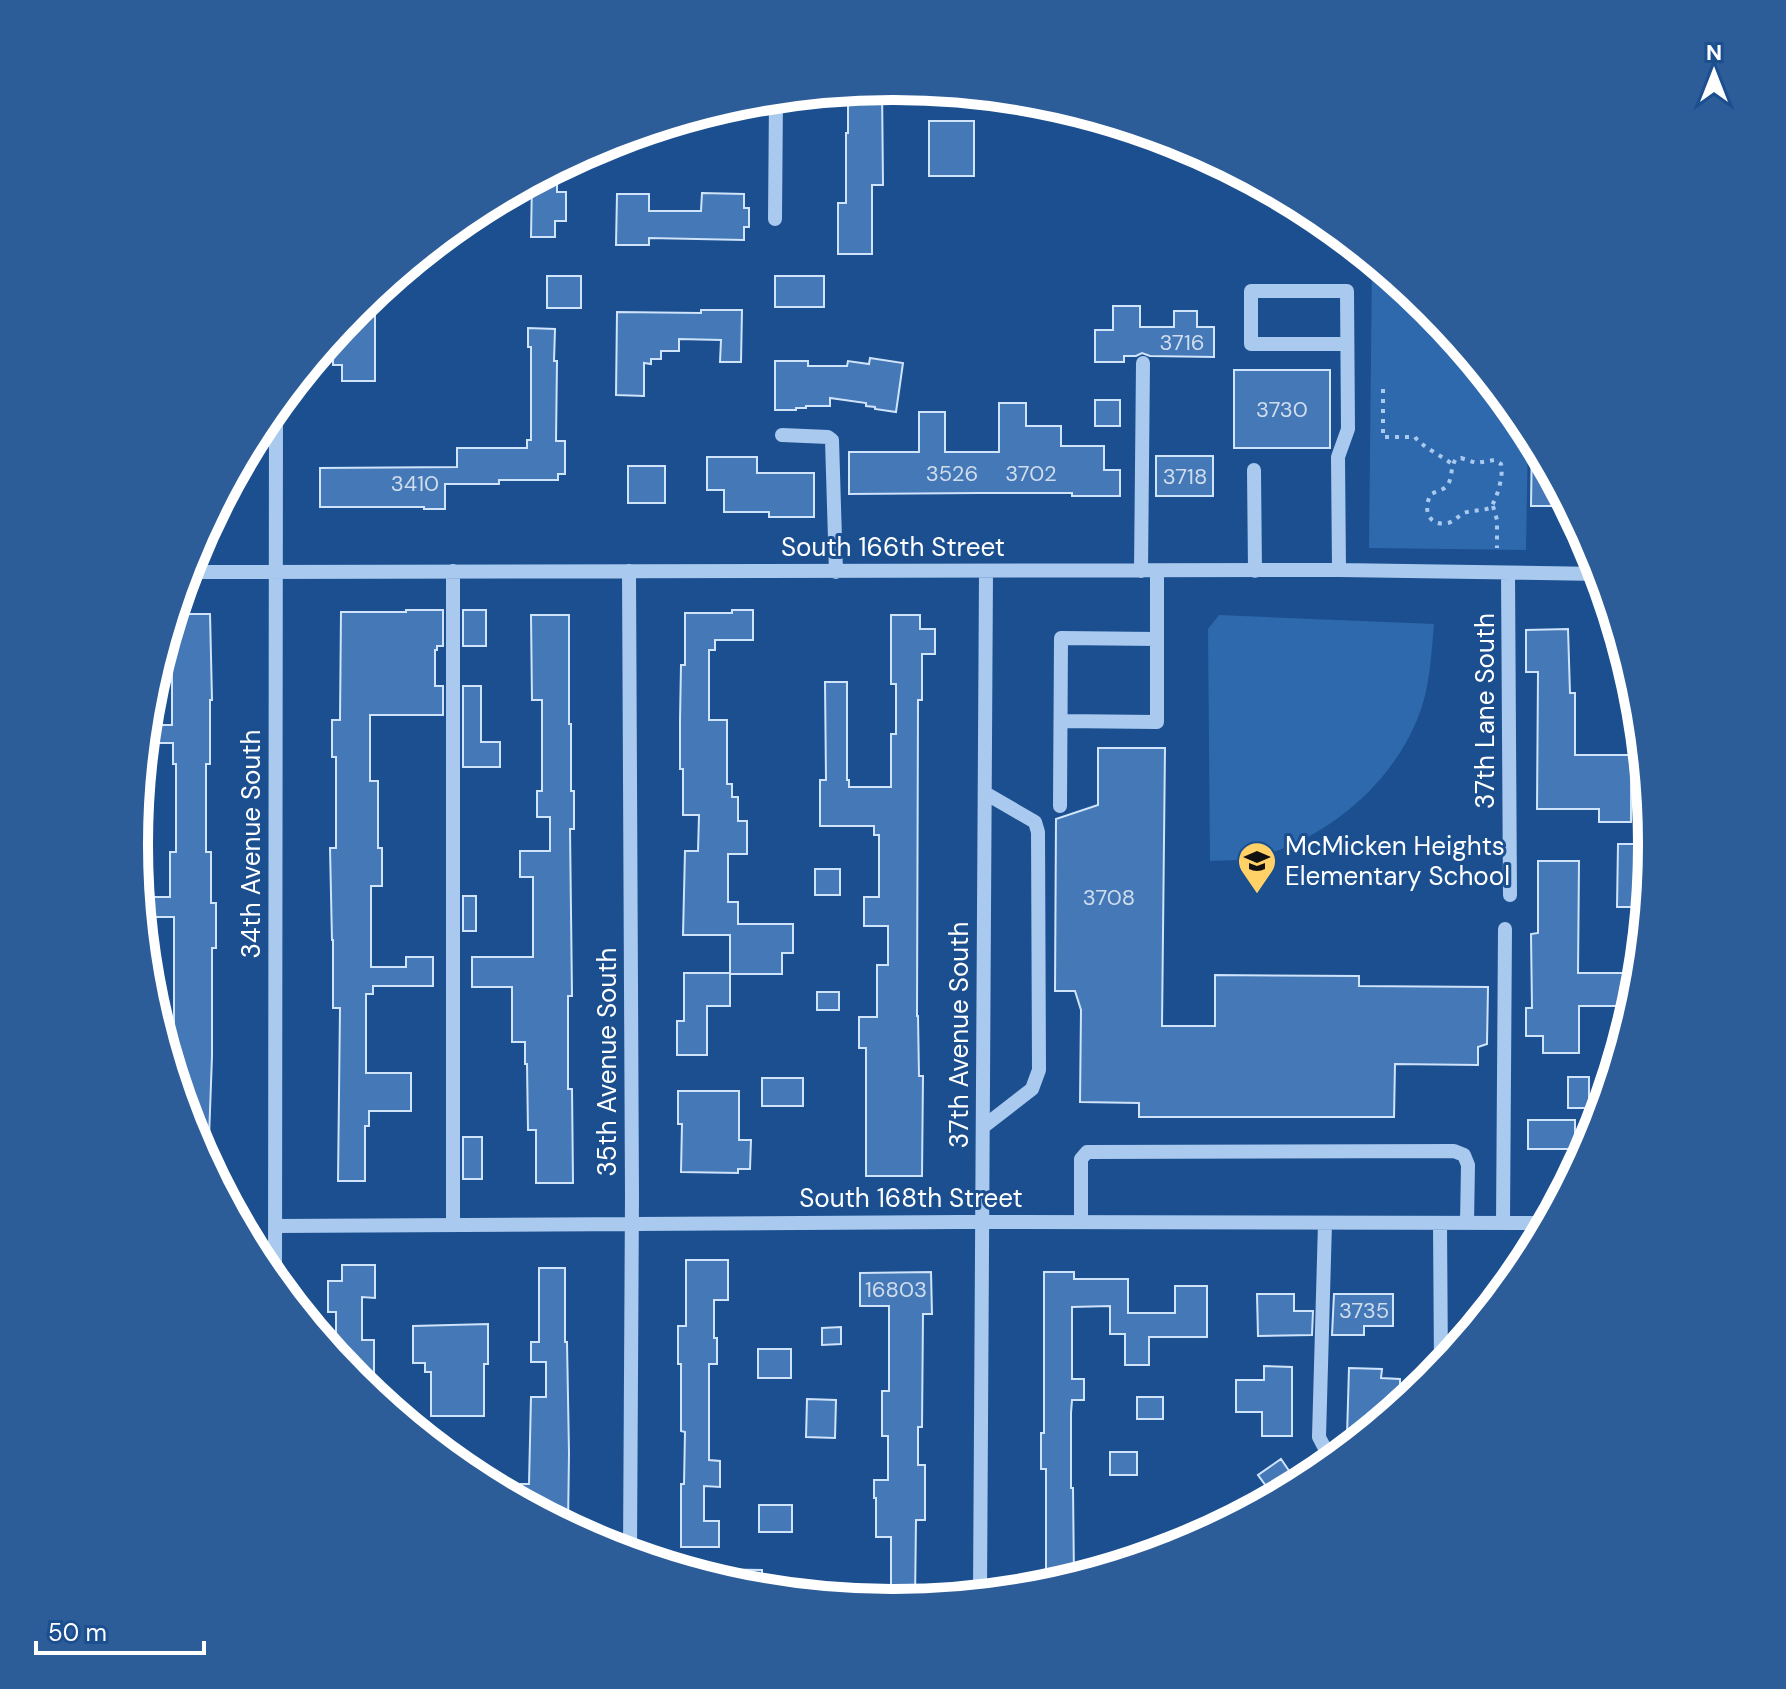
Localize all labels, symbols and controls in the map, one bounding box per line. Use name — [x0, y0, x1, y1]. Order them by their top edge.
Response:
north arrow — [1674, 32, 1754, 112]
text: N — [1706, 38, 1722, 67]
house number: 3716 — [1159, 328, 1205, 357]
house number: 3730 — [1256, 395, 1308, 424]
house number: 3526 — [926, 459, 978, 488]
house number: 3702 — [1005, 459, 1057, 488]
house number: 3718 — [1163, 462, 1207, 491]
house number: 3410 — [391, 469, 439, 498]
street label: South 166th Street — [781, 530, 1005, 564]
street label: 37th Lane South — [1468, 613, 1502, 809]
street label: 34th Avenue South — [234, 729, 268, 959]
place label: McMicken Heights Elementary School — [1285, 829, 1510, 893]
school or university icon: McMicken Heights Elementary School — [1236, 840, 1278, 895]
house number: 3708 — [1083, 883, 1135, 912]
street label: 37th Avenue South — [942, 922, 976, 1148]
street label: 35th Avenue South — [590, 947, 624, 1177]
street label: South 168th Street — [799, 1181, 1023, 1215]
house number: 16803 — [865, 1275, 927, 1304]
house number: 3735 — [1339, 1296, 1389, 1325]
scale bar — [36, 1605, 204, 1655]
text: 50 m — [48, 1617, 107, 1648]

